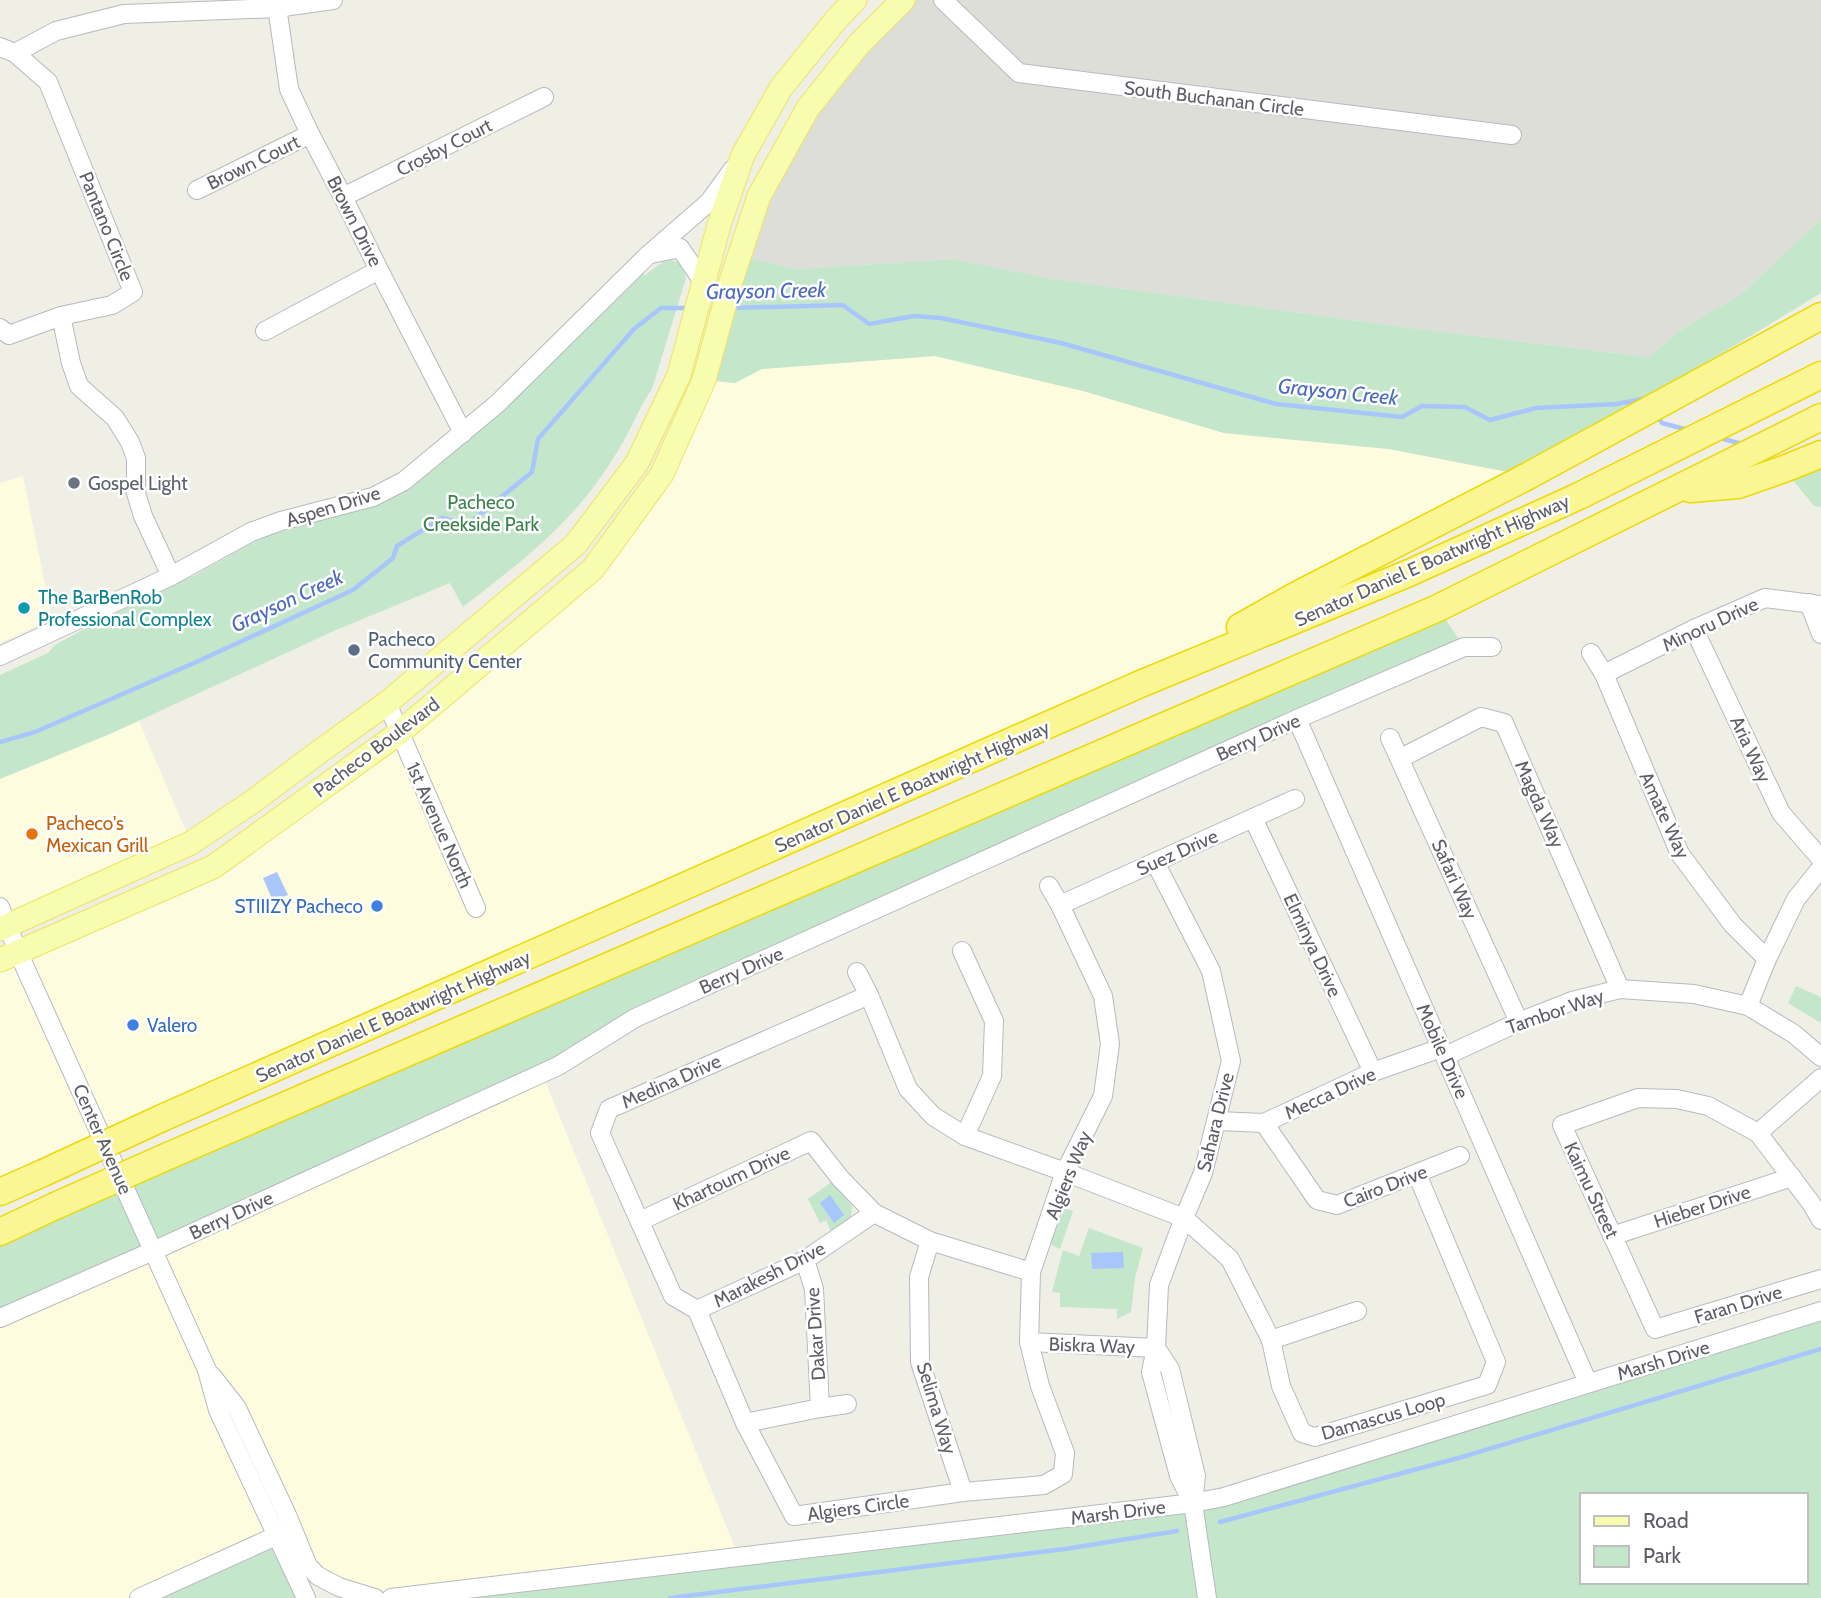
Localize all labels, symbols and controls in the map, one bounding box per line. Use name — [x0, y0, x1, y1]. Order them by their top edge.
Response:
street label: South Buchanan Circle — [1123, 76, 1306, 121]
street label: Crosby Court — [393, 113, 496, 181]
street label: Brown Court — [203, 130, 304, 195]
street label: Pantano Circle — [74, 168, 139, 284]
street label: Brown Drive — [322, 172, 387, 271]
water label: Grayson Creek — [706, 277, 827, 304]
water label: Grayson Creek — [1277, 373, 1400, 410]
place label: Gospel Light — [88, 472, 188, 495]
marker: Gospel Light — [66, 475, 82, 491]
street label: Aspen Drive — [283, 481, 383, 532]
street label: Senator Daniel E Boatwright Highway — [1291, 489, 1573, 632]
park label: Pacheco Creekside Park — [423, 491, 539, 536]
water label: Grayson Creek — [227, 563, 348, 637]
place label: The BarBenRob Professional Complex — [38, 586, 212, 631]
street label: Minoru Drive — [1659, 592, 1762, 657]
marker: The BarBenRob Professional Complex — [16, 600, 32, 616]
place label: Pacheco Community Center — [368, 628, 522, 673]
marker: Pacheco Community Center — [346, 642, 362, 658]
street label: Pacheco Boulevard — [309, 692, 444, 802]
street label: Berry Drive — [1213, 709, 1304, 766]
street label: Aria Way — [1725, 712, 1776, 786]
street label: Senator Daniel E Boatwright Highway — [771, 715, 1053, 858]
street label: Magda Way — [1510, 757, 1569, 852]
street label: 1st Avenue North — [401, 759, 478, 892]
street label: Amate Way — [1634, 768, 1695, 863]
place label: Pacheco's Mexican Grill — [46, 812, 149, 857]
street label: Suez Drive — [1133, 824, 1222, 881]
marker: Pacheco's Mexican Grill — [24, 826, 40, 842]
street label: Safari Way — [1427, 836, 1483, 923]
street label: Elminya Drive — [1279, 890, 1347, 1001]
place label: STIIIZY Pacheco — [234, 895, 363, 918]
marker: STIIIZY Pacheco — [369, 898, 385, 914]
street label: Berry Drive — [696, 942, 787, 999]
street label: Senator Daniel E Boatwright Highway — [252, 945, 534, 1088]
street label: Tambor Way — [1503, 984, 1607, 1039]
street label: Mobile Drive — [1411, 1000, 1474, 1102]
place label: Valero — [147, 1014, 197, 1037]
marker: Valero — [125, 1017, 141, 1033]
street label: Medina Drive — [618, 1049, 725, 1114]
street label: Mecca Drive — [1281, 1062, 1380, 1125]
street label: Sahara Drive — [1192, 1070, 1239, 1174]
street label: Center Avenue — [68, 1081, 137, 1198]
street label: Algiers Way — [1040, 1127, 1097, 1223]
street label: Kaimu Street — [1559, 1138, 1624, 1243]
street label: Khartoum Drive — [669, 1141, 794, 1216]
street label: Cairo Drive — [1340, 1160, 1431, 1213]
street label: Hieber Drive — [1651, 1180, 1754, 1233]
street label: Berry Drive — [186, 1186, 277, 1245]
street label: Marakesh Drive — [710, 1236, 829, 1312]
street label: Faran Drive — [1692, 1280, 1785, 1329]
street label: Dakar Drive — [801, 1286, 830, 1381]
street label: Biskra Way — [1048, 1332, 1136, 1359]
street label: Marsh Drive — [1614, 1335, 1712, 1385]
street label: Selima Way — [912, 1359, 962, 1457]
street label: Damascus Loop — [1318, 1388, 1448, 1445]
street label: Algiers Circle — [806, 1489, 911, 1526]
legend — [1580, 1493, 1807, 1584]
street label: Marsh Drive — [1069, 1495, 1167, 1530]
text: Road — [1643, 1508, 1689, 1533]
text: Park — [1643, 1543, 1681, 1568]

